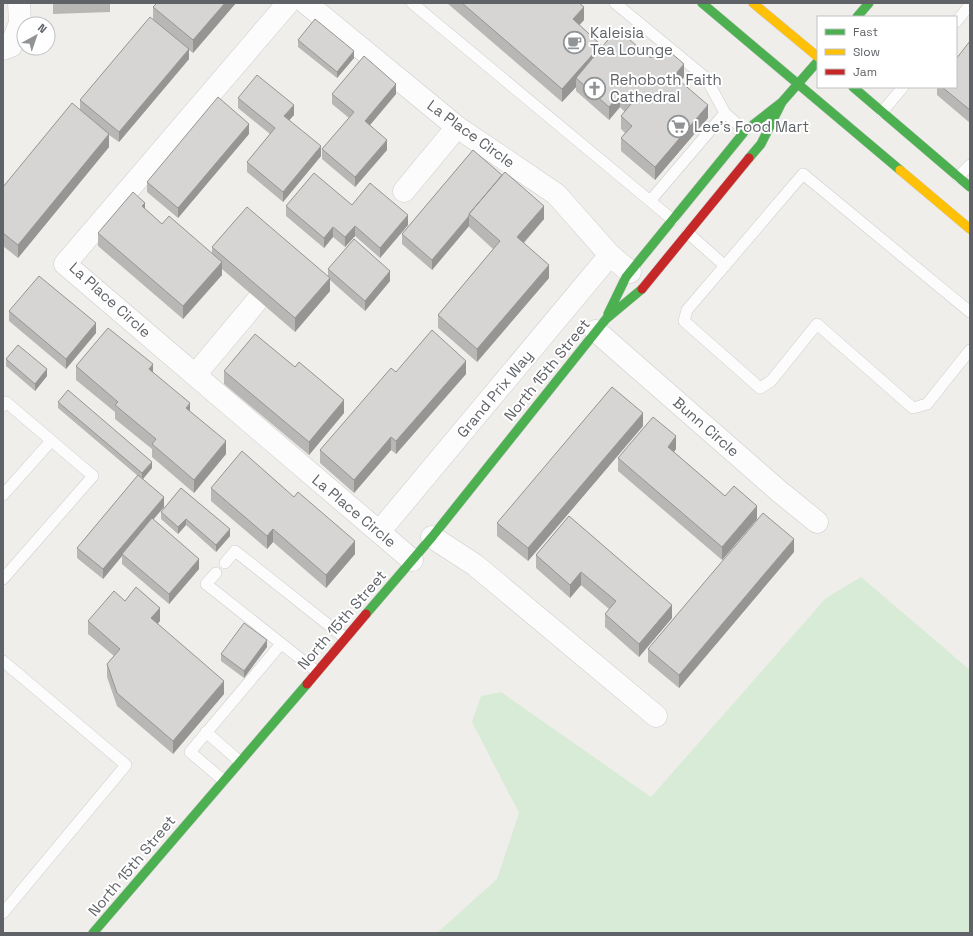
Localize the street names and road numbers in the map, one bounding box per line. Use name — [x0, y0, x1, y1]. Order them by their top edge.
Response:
street label: La Place Circle — [424, 95, 519, 172]
street label: La Place Circle — [65, 258, 155, 341]
street label: North 15th Street — [500, 315, 594, 425]
street label: Grand Prix Way — [453, 346, 537, 441]
street label: Bunn Circle — [669, 393, 743, 461]
street label: La Place Circle — [308, 470, 400, 551]
street label: North 15th Street — [293, 566, 390, 673]
street label: North 15th Street — [84, 811, 179, 920]

